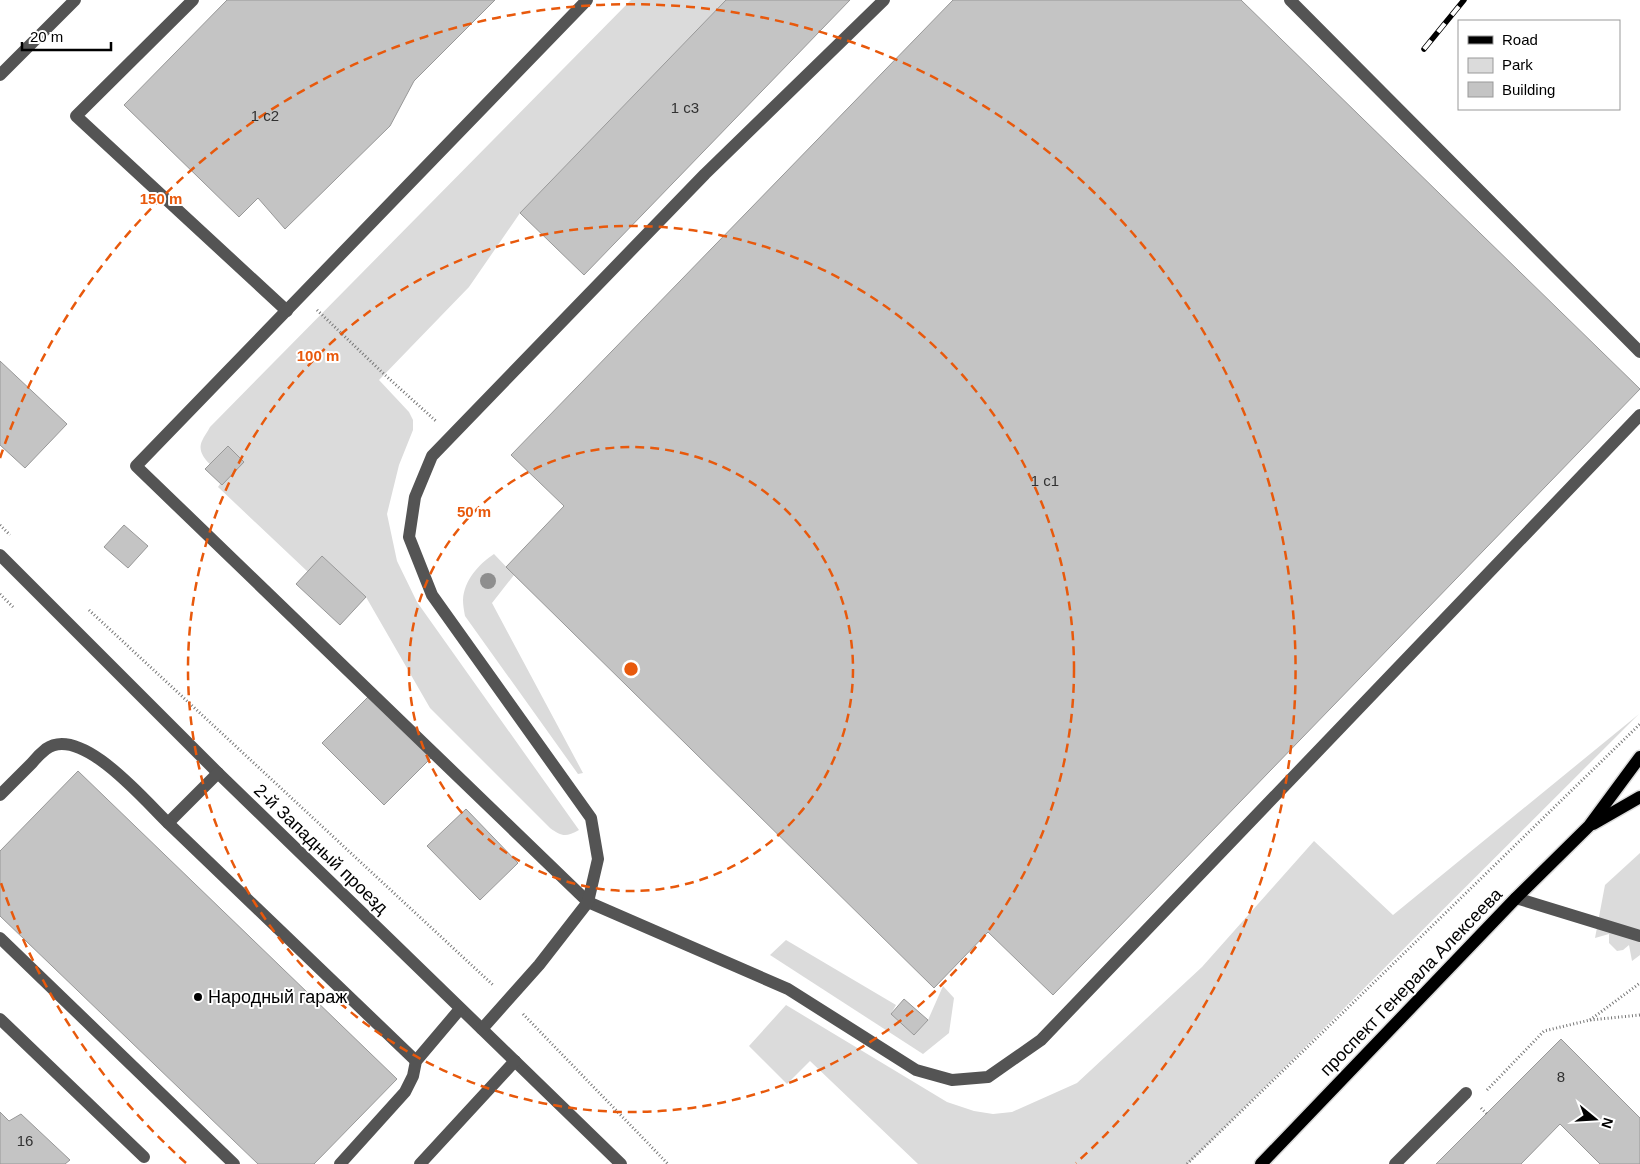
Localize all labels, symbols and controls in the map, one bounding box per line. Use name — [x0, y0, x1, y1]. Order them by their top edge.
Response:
scale bar — [22, 20, 111, 52]
legend — [1458, 20, 1620, 110]
text: 20 m — [30, 28, 63, 45]
text: Road — [1502, 31, 1538, 48]
text: Park — [1502, 56, 1533, 73]
text: Building — [1502, 81, 1555, 98]
house number: 1 с3 — [671, 99, 699, 116]
house number: 1 с2 — [251, 107, 279, 124]
text: 150 m — [140, 190, 182, 207]
text: 100 m — [297, 347, 339, 364]
house number: 1 с1 — [1031, 472, 1059, 489]
text: 50 m — [457, 503, 491, 520]
centre of rings — [622, 660, 640, 678]
street label: 2-й Западный проезд — [250, 780, 392, 918]
street label: проспект Генерала Алексеева — [1316, 883, 1507, 1080]
place label: Народный гараж — [208, 987, 347, 1007]
marker: Народный гараж — [192, 991, 204, 1003]
house number: 8 — [1557, 1068, 1565, 1085]
north arrow — [1570, 1094, 1620, 1144]
text: N — [1598, 1116, 1617, 1130]
house number: 16 — [17, 1132, 33, 1149]

